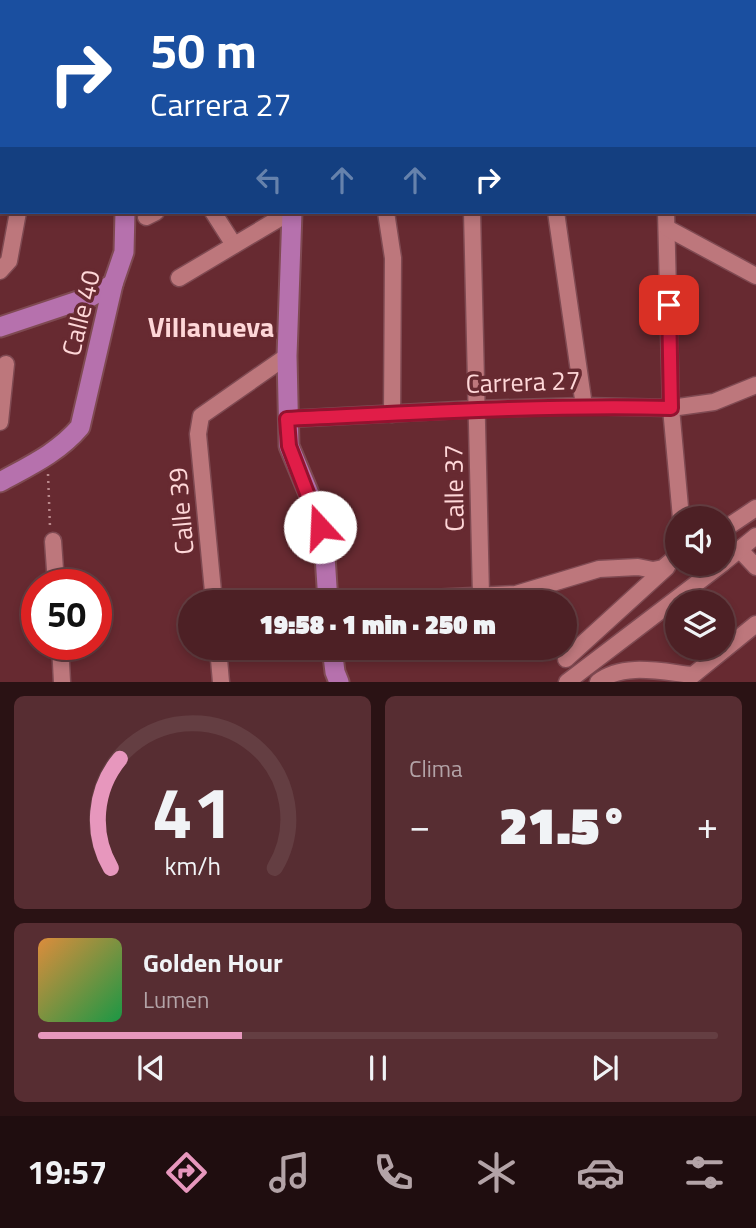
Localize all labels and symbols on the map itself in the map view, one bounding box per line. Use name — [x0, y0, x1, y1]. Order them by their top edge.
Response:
street label: Calle 40 — [51, 266, 110, 360]
pin — [639, 275, 699, 335]
district label: Villanueva — [148, 305, 274, 348]
street label: Carrera 27 — [465, 360, 581, 403]
street label: Calle 37 — [433, 444, 474, 532]
street label: Calle 39 — [157, 466, 204, 556]
position arrow — [283, 490, 357, 564]
speed limit sign: 50 — [21, 569, 112, 660]

